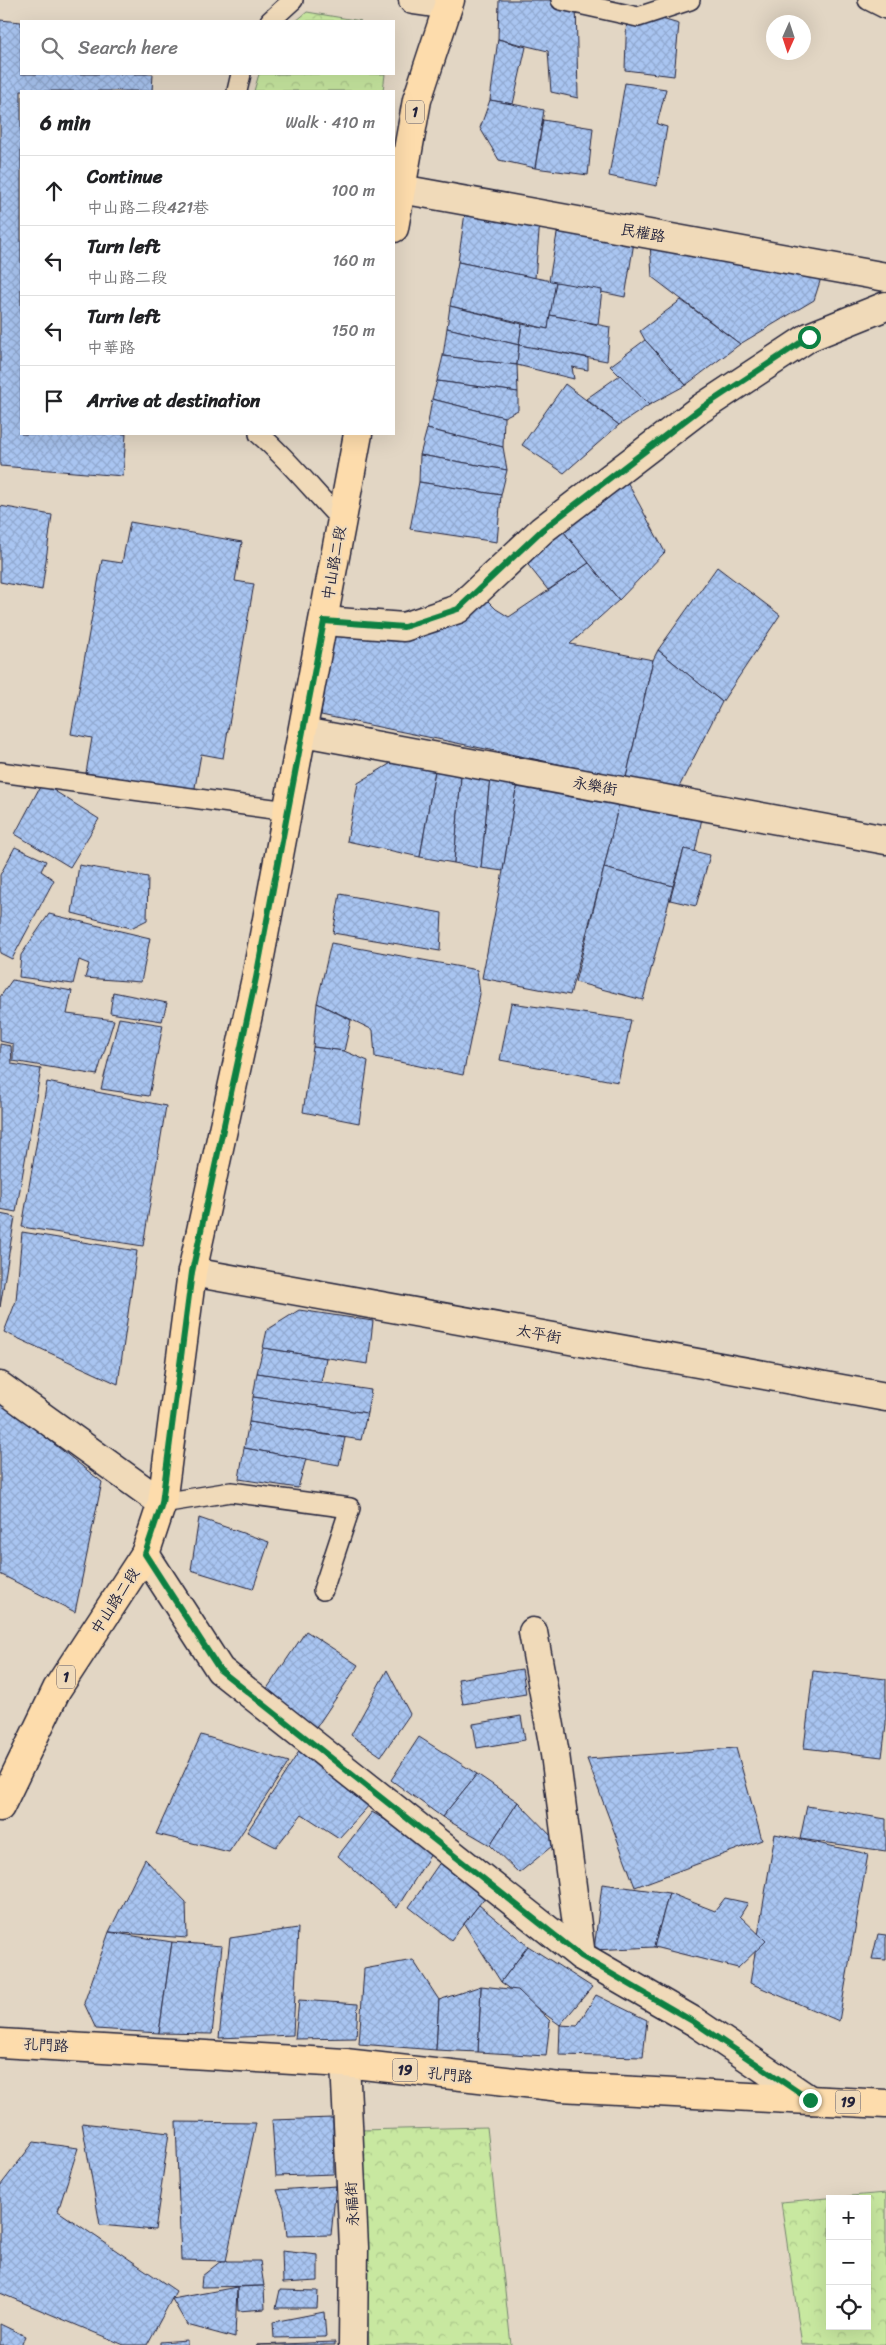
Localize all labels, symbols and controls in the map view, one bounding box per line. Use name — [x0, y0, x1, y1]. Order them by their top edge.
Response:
north arrow — [766, 15, 811, 60]
search box — [20, 20, 395, 75]
text: Search here — [78, 31, 178, 64]
icon: search — [38, 34, 66, 62]
road number: 1 — [406, 100, 424, 124]
text: 6 min — [40, 104, 91, 142]
text: Walk · 410 m — [286, 108, 375, 137]
text: Continue — [87, 160, 163, 193]
text: 100 m — [331, 176, 375, 205]
icon: ahead — [40, 177, 68, 205]
text: 中山路二段421巷 — [87, 193, 209, 222]
street label: 民權路 — [619, 216, 667, 250]
text: Turn left — [87, 230, 160, 263]
text: 160 m — [332, 246, 375, 275]
icon: left — [40, 247, 68, 275]
text: 中山路二段 — [87, 263, 167, 292]
text: Turn left — [87, 300, 160, 333]
text: 150 m — [332, 316, 375, 345]
icon: left — [40, 317, 68, 345]
route start — [798, 326, 821, 349]
text: 中華路 — [87, 333, 135, 362]
text: Arrive at destination — [87, 384, 260, 417]
icon: arrive — [40, 387, 68, 415]
street label: 中山路二段 — [315, 524, 353, 602]
street label: 永樂街 — [571, 769, 619, 803]
street label: 太平街 — [515, 1317, 563, 1351]
street label: 中山路二段 — [84, 1562, 146, 1640]
road number: 1 — [57, 1665, 75, 1688]
street label: 孔門路 — [23, 2031, 69, 2059]
road number: 19 — [392, 2058, 418, 2082]
street label: 孔門路 — [426, 2060, 474, 2090]
route end — [799, 2089, 822, 2112]
road number: 19 — [836, 2090, 860, 2114]
street label: 永福街 — [338, 2181, 366, 2227]
map controls — [826, 2195, 871, 2330]
button: + — [826, 2195, 871, 2240]
button: − — [826, 2240, 871, 2285]
button: locate — [826, 2285, 871, 2330]

